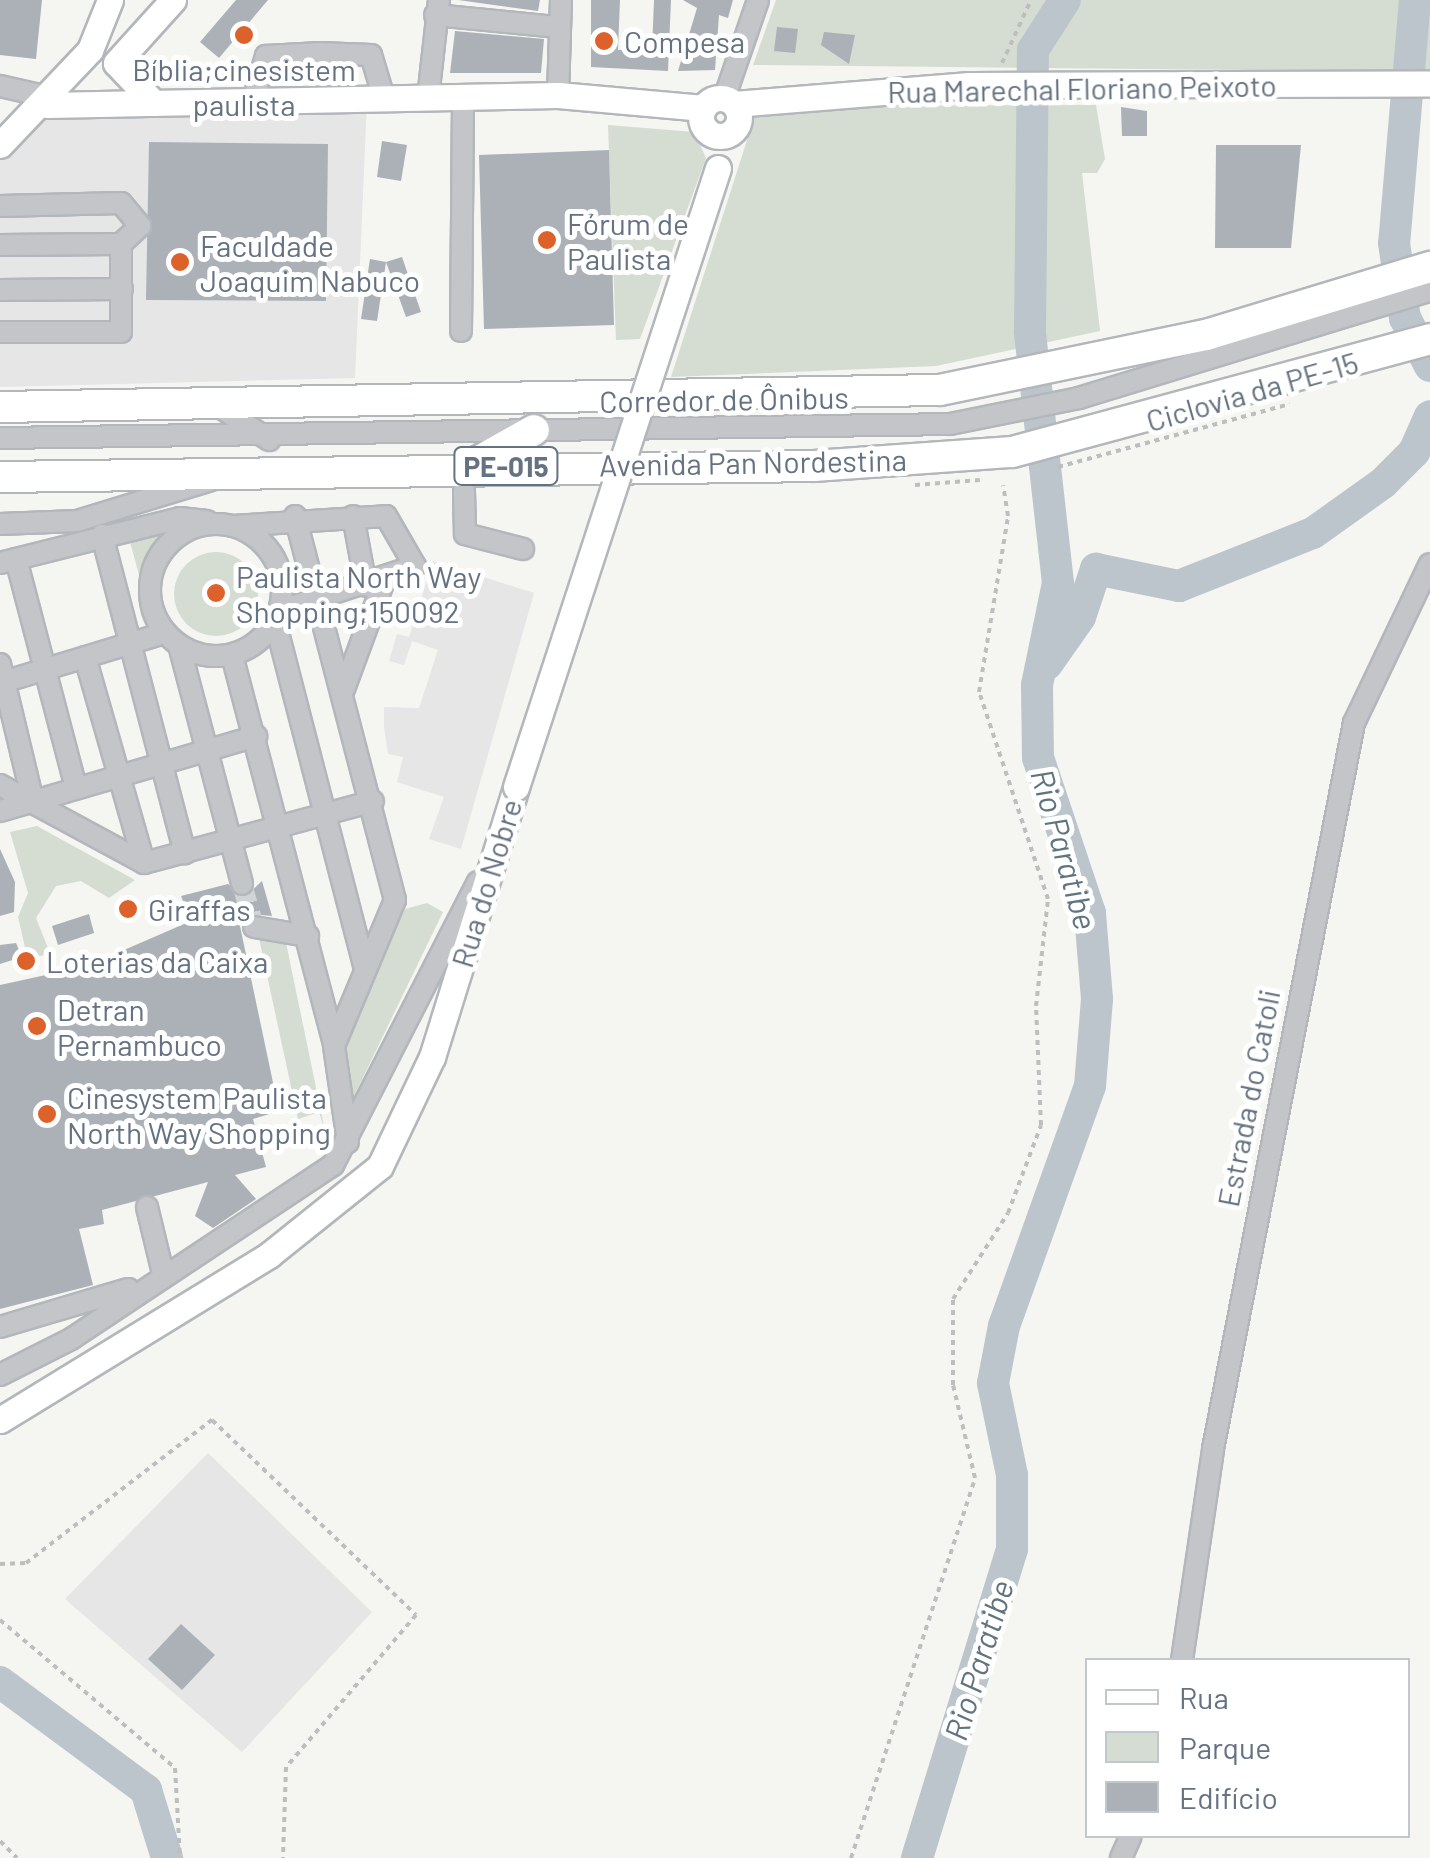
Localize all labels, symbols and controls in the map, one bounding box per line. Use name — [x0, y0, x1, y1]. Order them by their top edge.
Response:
place label: Compesa — [624, 23, 745, 59]
marker: Bíblia;cinesistem paulista — [233, 24, 255, 46]
marker: Compesa — [593, 30, 615, 52]
place label: Bíblia;cinesistem paulista — [132, 51, 356, 122]
street label: Rua Marechal Floriano Peixoto — [887, 67, 1277, 109]
place label: Fórum de Paulista — [567, 205, 689, 276]
place label: Faculdade Joaquim Nabuco — [200, 227, 420, 298]
marker: Fórum de Paulista — [536, 229, 558, 251]
marker: Faculdade Joaquim Nabuco — [169, 251, 191, 273]
street label: Ciclovia da PE-15 — [1142, 344, 1362, 438]
street label: Corredor de Ônibus — [599, 379, 849, 419]
street label: Avenida Pan Nordestina — [599, 441, 907, 483]
road number: PE-015 — [451, 443, 561, 489]
place label: Paulista North Way Shopping;150092 — [236, 558, 481, 628]
marker: Paulista North Way Shopping;150092 — [205, 582, 227, 604]
water label: Rio Paratibe — [1024, 764, 1106, 934]
street label: Rua do Nobre — [443, 794, 529, 972]
place label: Giraffas — [148, 891, 251, 927]
marker: Giraffas — [117, 898, 139, 920]
place label: Loterias da Caixa — [46, 943, 268, 979]
marker: Loterias da Caixa — [15, 950, 37, 972]
street label: Estrada do Catoli — [1209, 986, 1287, 1210]
place label: Detran Pernambuco — [57, 991, 222, 1062]
marker: Detran Pernambuco — [26, 1015, 48, 1037]
place label: Cinesystem Paulista North Way Shopping — [67, 1079, 331, 1150]
marker: Cinesystem Paulista North Way Shopping — [36, 1103, 58, 1125]
water label: Rio Paratibe — [935, 1575, 1021, 1745]
legend — [1085, 1658, 1410, 1838]
text: Rua — [1179, 1679, 1229, 1715]
text: Parque — [1179, 1729, 1271, 1765]
text: Edifício — [1179, 1779, 1278, 1815]

